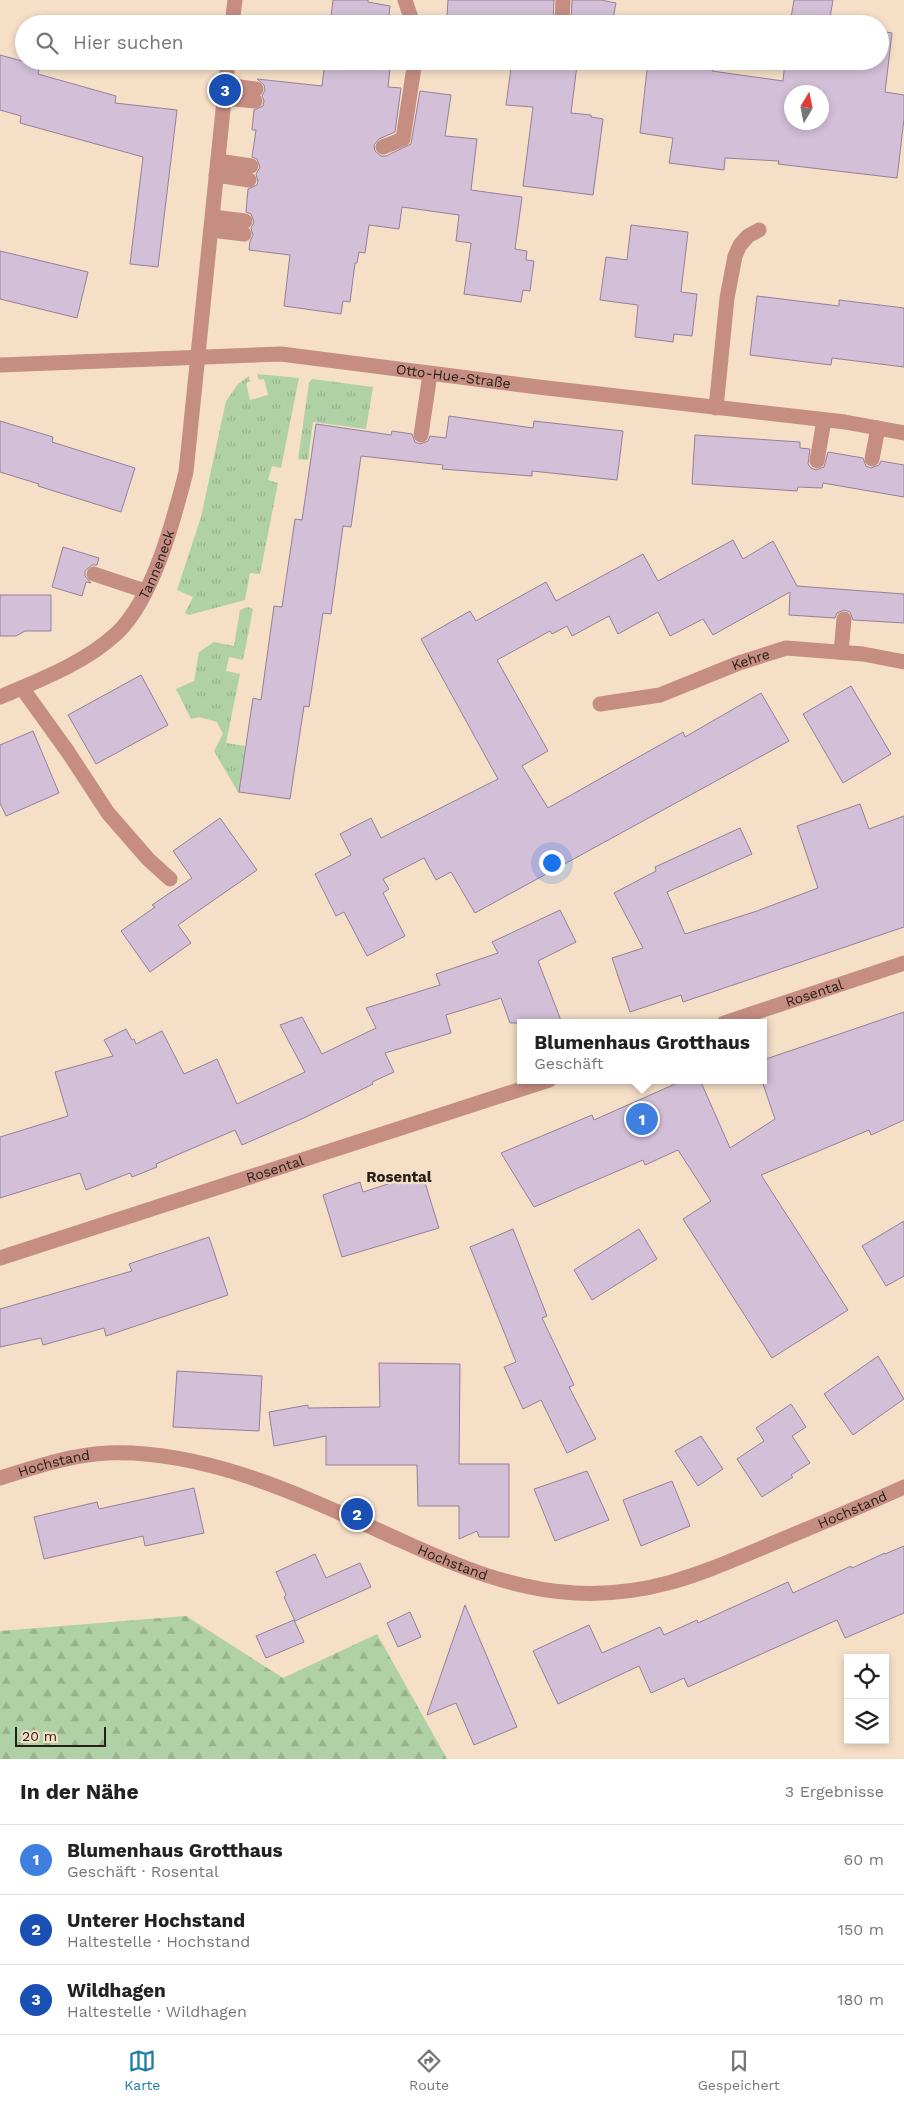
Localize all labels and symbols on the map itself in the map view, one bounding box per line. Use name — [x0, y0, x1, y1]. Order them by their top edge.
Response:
pin: 3 — [209, 71, 241, 109]
north arrow — [784, 85, 829, 130]
street label: Otto-Hue-Straße — [395, 361, 512, 391]
street label: Tanneneck — [135, 528, 177, 602]
street label: Kehre — [729, 646, 772, 673]
your location — [539, 850, 565, 876]
street label: Rosental — [783, 976, 846, 1010]
pin: 1 — [626, 1100, 658, 1138]
street label: Rosental — [244, 1152, 306, 1186]
district label: Rosental — [366, 1168, 432, 1186]
street label: Hochstand — [16, 1447, 91, 1480]
street label: Hochstand — [815, 1488, 889, 1532]
pin: 2 — [341, 1495, 373, 1533]
street label: Hochstand — [415, 1541, 490, 1583]
scale bar — [15, 1724, 106, 1747]

